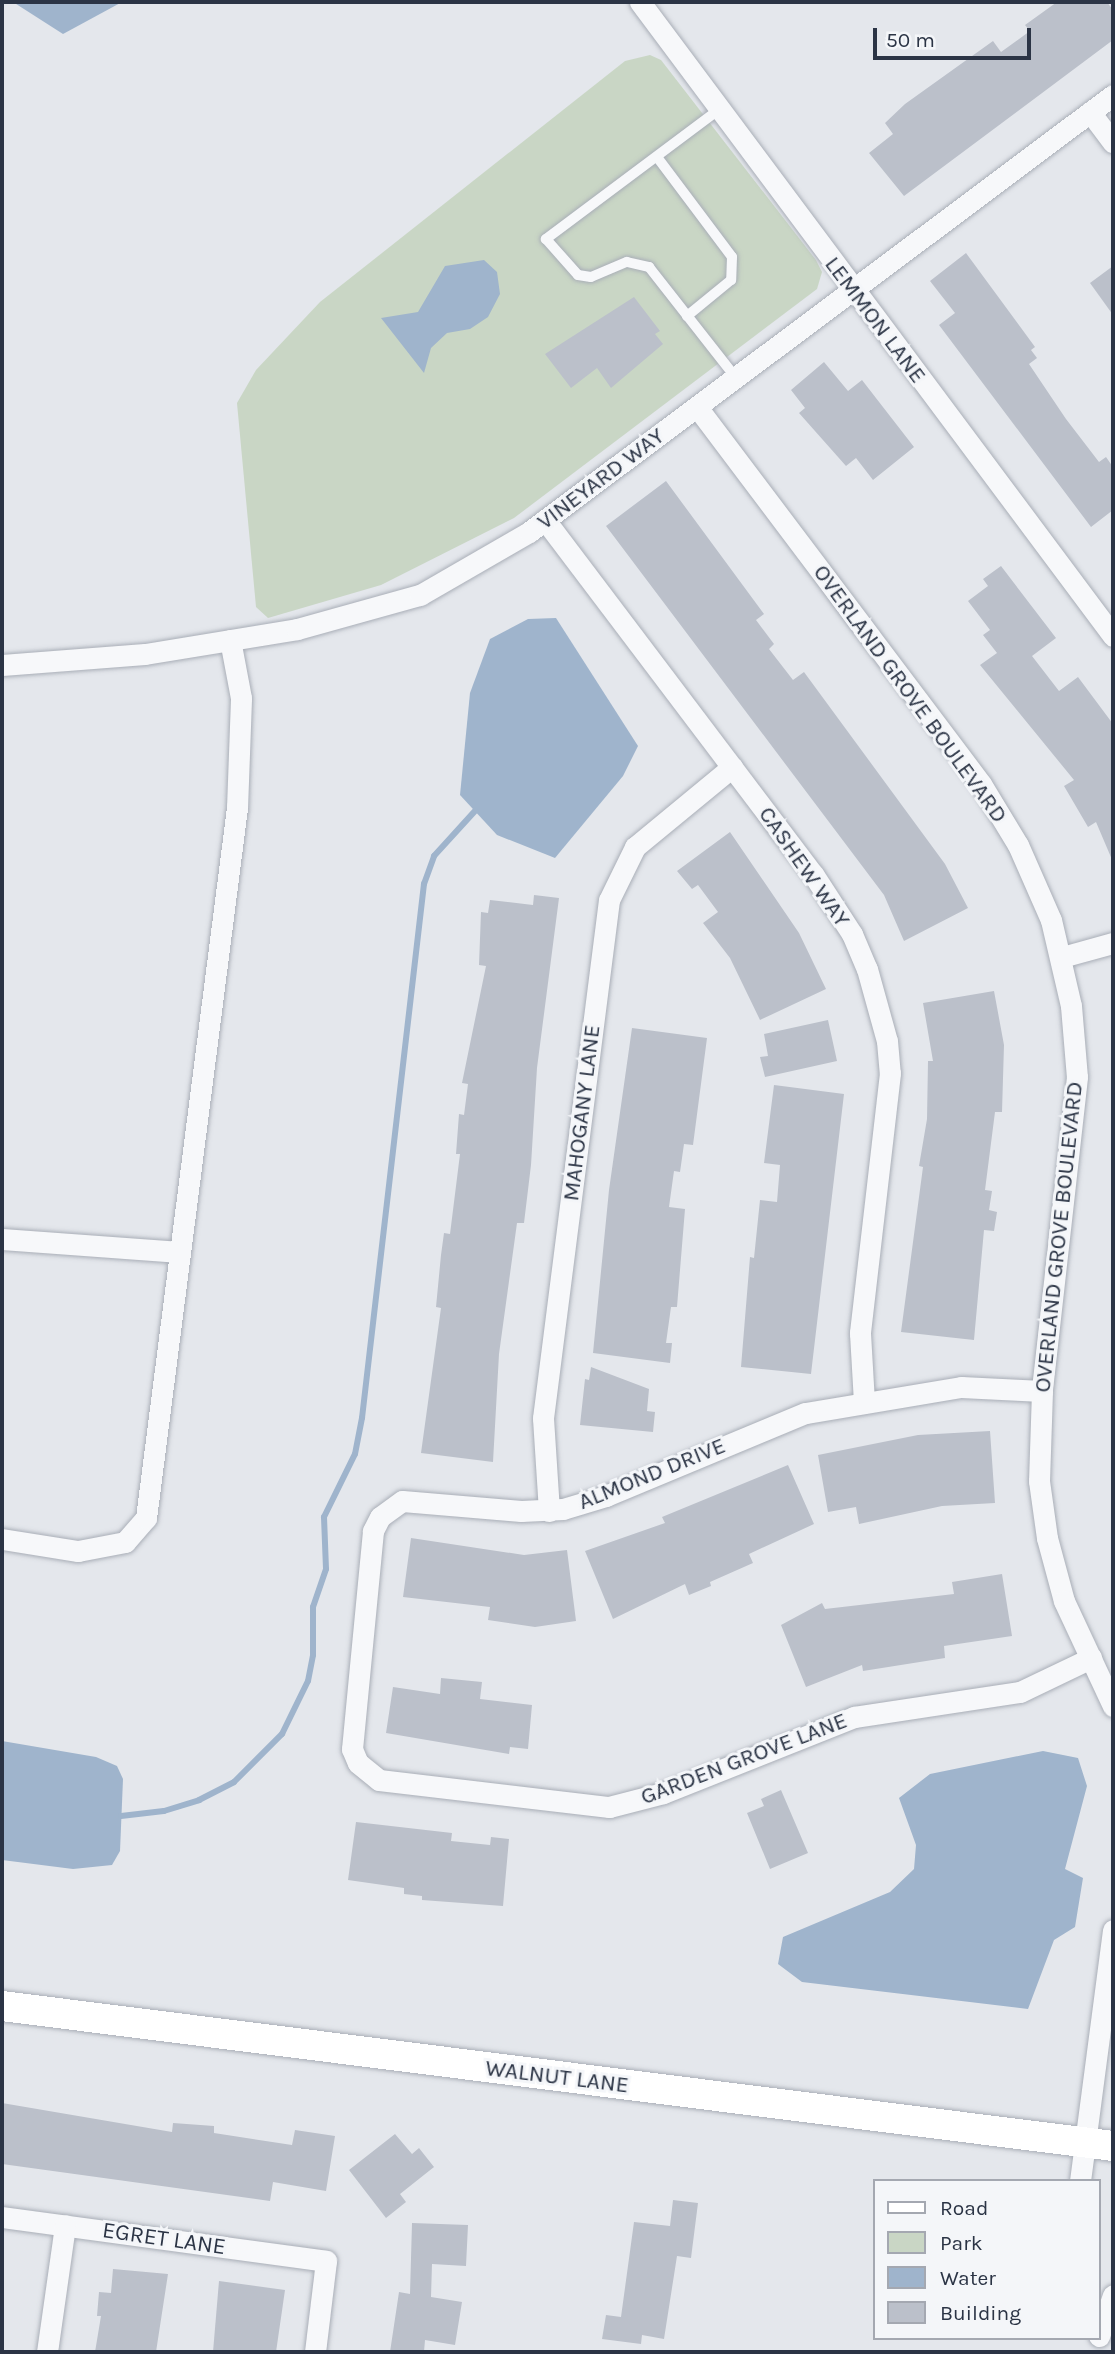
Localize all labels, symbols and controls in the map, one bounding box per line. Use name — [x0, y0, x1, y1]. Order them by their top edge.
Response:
scale bar — [877, 14, 1034, 58]
text: 50 m — [886, 28, 935, 52]
street label: LEMMON LANE — [818, 251, 932, 389]
street label: VINEYARD WAY — [532, 422, 670, 536]
street label: OVERLAND GROVE BOULEVARD — [807, 560, 1013, 828]
street label: CASHEW WAY — [752, 801, 856, 933]
street label: MAHOGANY LANE — [557, 1023, 607, 1203]
street label: OVERLAND GROVE BOULEVARD — [1029, 1080, 1089, 1394]
street label: ALMOND DRIVE — [574, 1432, 730, 1516]
street label: GARDEN GROVE LANE — [637, 1707, 851, 1811]
street label: WALNUT LANE — [484, 2055, 630, 2099]
legend — [874, 2179, 1101, 2340]
text: Road — [940, 2196, 988, 2220]
street label: EGRET LANE — [101, 2217, 227, 2261]
text: Park — [940, 2231, 983, 2255]
text: Water — [940, 2266, 996, 2290]
text: Building — [940, 2301, 1021, 2325]

